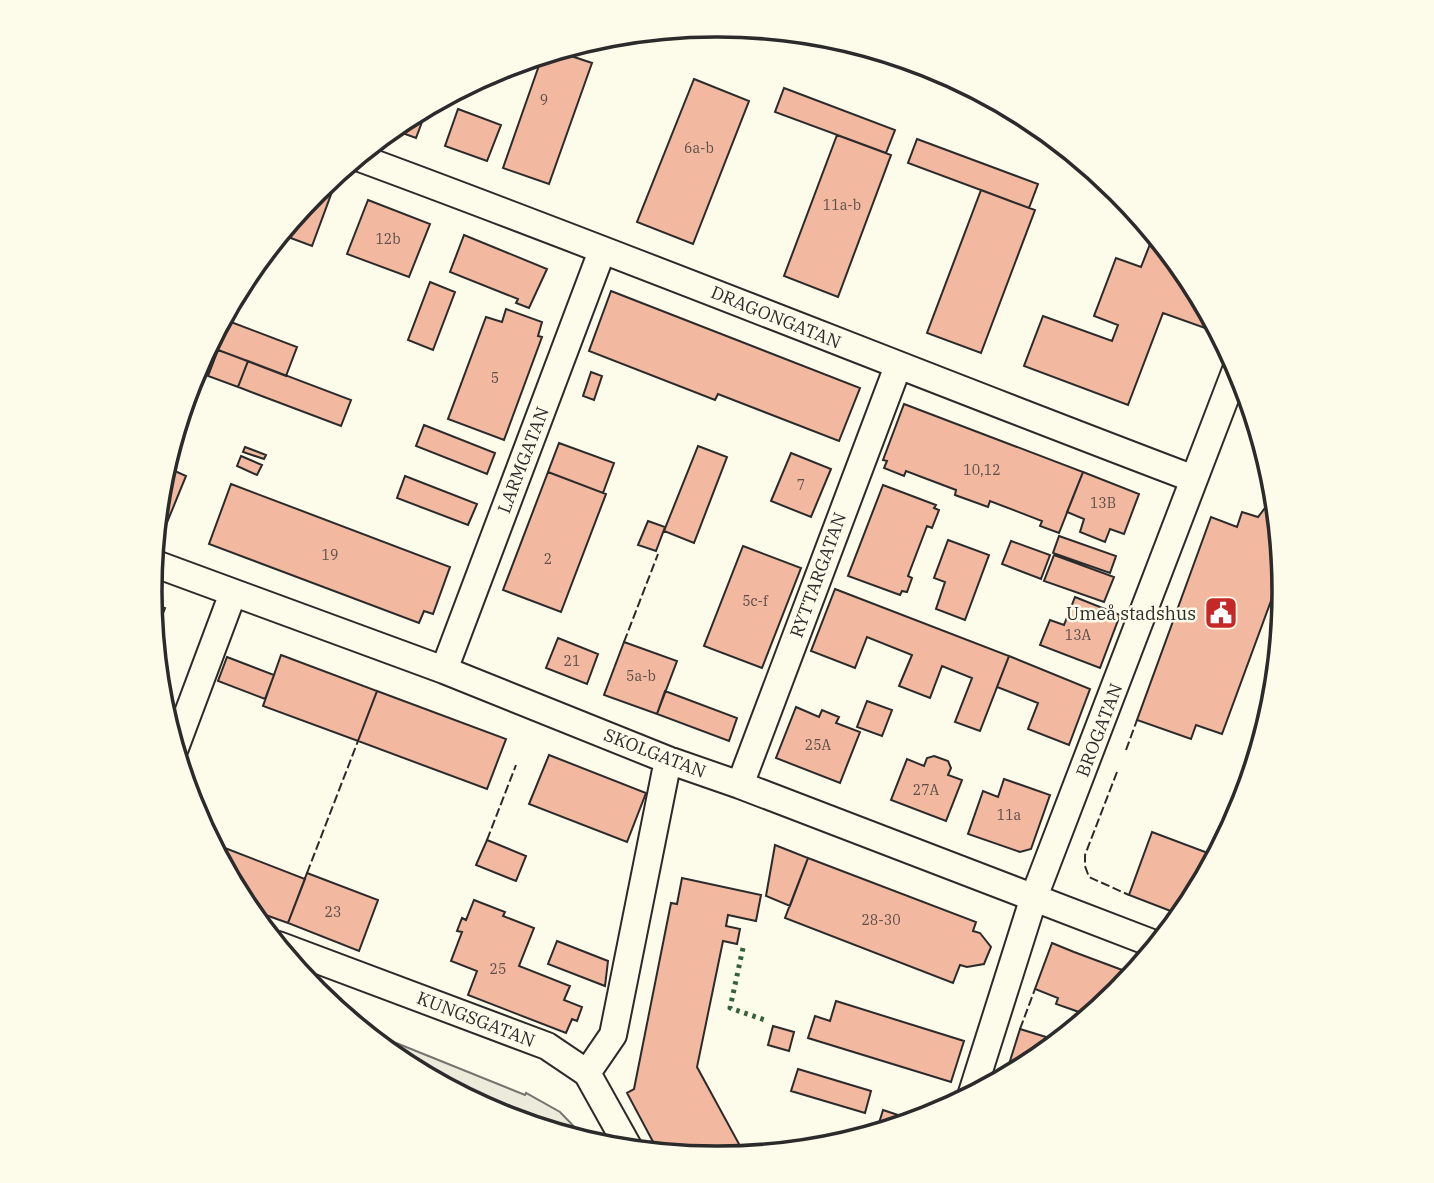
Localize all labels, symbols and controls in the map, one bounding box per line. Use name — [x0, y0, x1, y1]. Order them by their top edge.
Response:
house number: 9 — [540, 91, 548, 109]
house number: 6a-b — [684, 139, 714, 157]
house number: 11a-b — [823, 196, 861, 214]
house number: 12b — [375, 230, 401, 248]
street label: DRAGONGATAN — [708, 280, 844, 354]
house number: 5 — [491, 369, 499, 387]
street label: LARMGATAN — [492, 403, 554, 517]
house number: 10,12 — [963, 461, 1001, 479]
house number: 7 — [797, 476, 805, 494]
house number: 13B — [1090, 494, 1116, 512]
street label: RYTTARGATAN — [785, 509, 851, 641]
house number: 19 — [322, 546, 338, 564]
house number: 2 — [544, 550, 552, 568]
house number: 5c-f — [742, 592, 769, 610]
public building icon: Umeå stadshus — [1202, 594, 1240, 632]
place label: Umeå stadshus — [1066, 602, 1196, 625]
house number: 13A — [1065, 626, 1092, 644]
house number: 21 — [564, 652, 580, 670]
house number: 5a-b — [626, 667, 656, 685]
street label: BROGATAN — [1071, 680, 1127, 780]
street label: SKOLGATAN — [601, 723, 709, 783]
house number: 25A — [805, 736, 832, 754]
house number: 27A — [913, 781, 940, 799]
house number: 11a — [997, 806, 1022, 824]
house number: 23 — [325, 903, 341, 921]
house number: 28-30 — [861, 911, 901, 929]
house number: 25 — [490, 960, 506, 978]
street label: KUNGSGATAN — [414, 986, 538, 1052]

